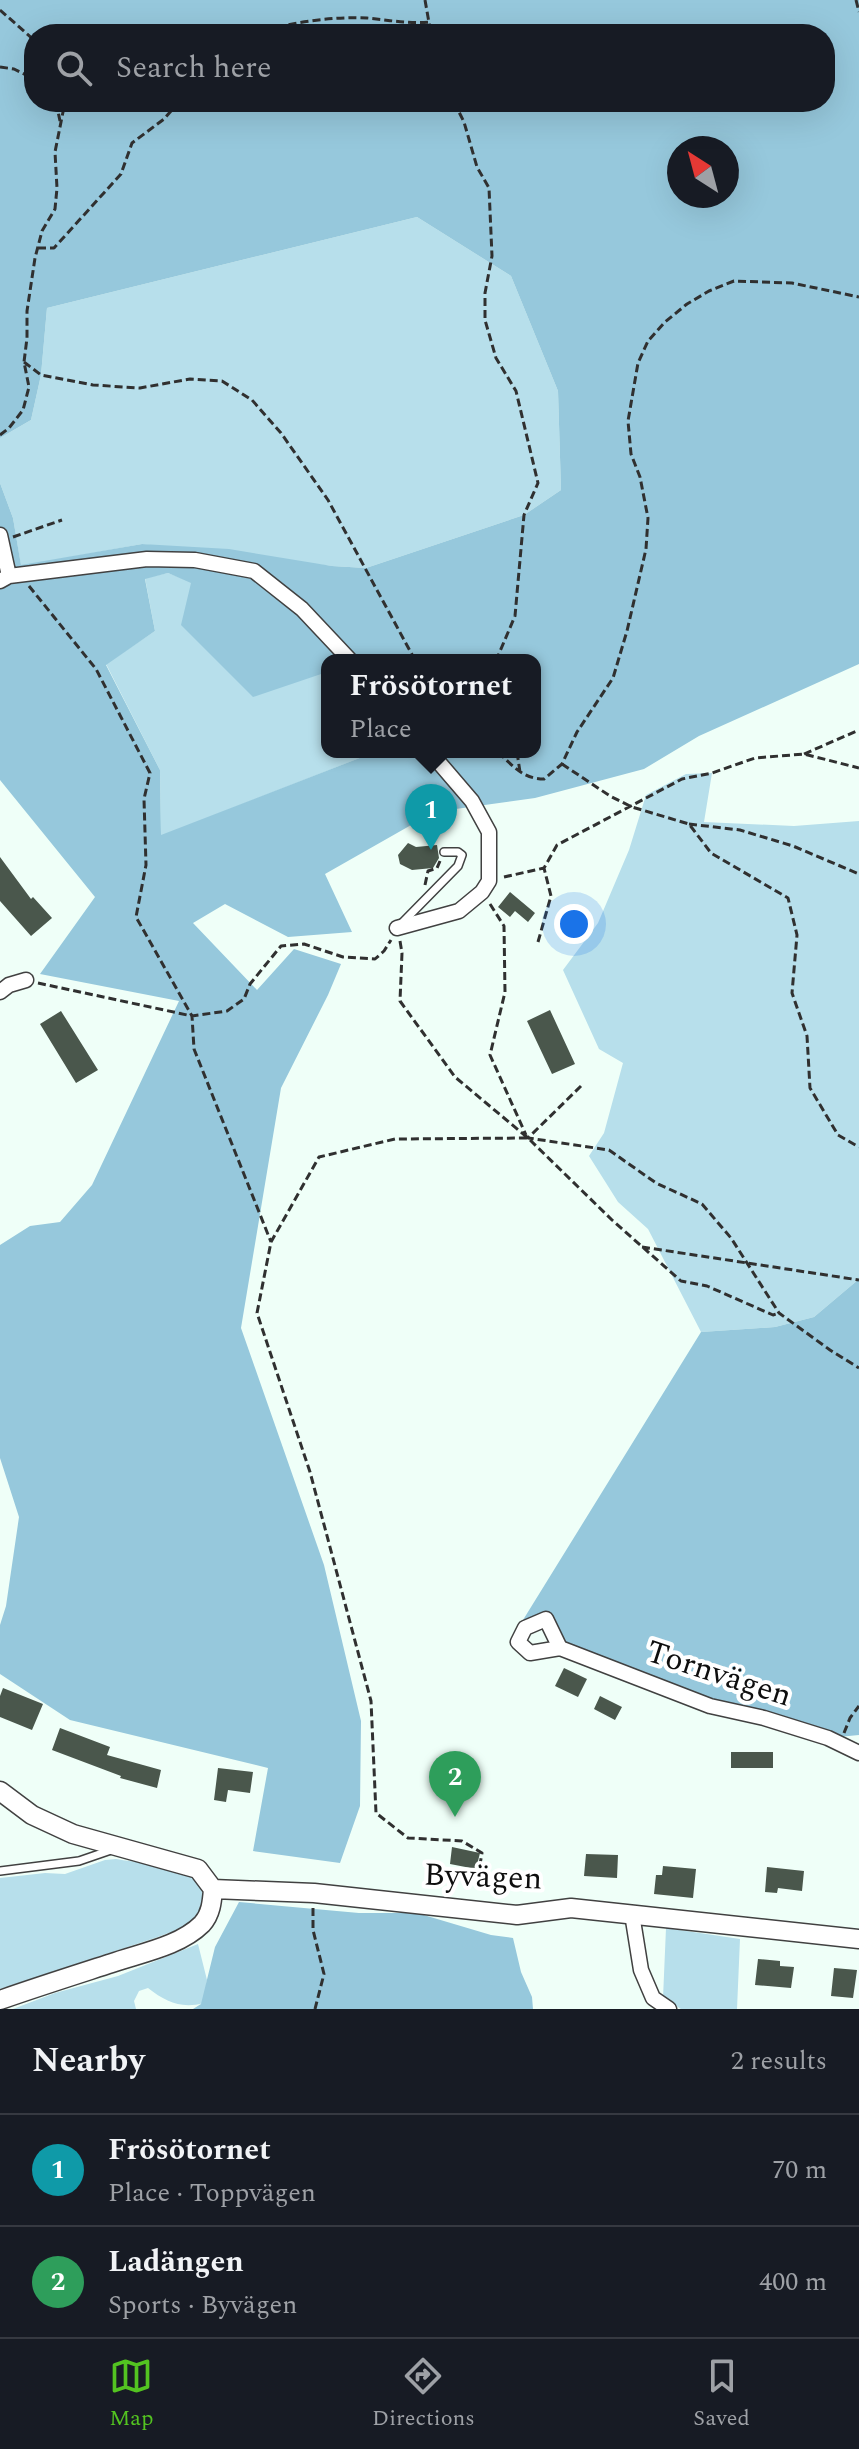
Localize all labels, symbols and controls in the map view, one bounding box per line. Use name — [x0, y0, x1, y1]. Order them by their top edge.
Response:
search box — [24, 24, 835, 112]
text: Search here — [116, 45, 272, 91]
icon: search — [52, 46, 96, 90]
north arrow — [667, 136, 739, 208]
popup — [321, 654, 541, 758]
text: Frösötornet — [350, 663, 512, 709]
text: Place — [350, 709, 412, 749]
pin: 1 — [405, 784, 457, 850]
your location — [554, 904, 594, 944]
street label: Tornvägen — [640, 1627, 798, 1721]
pin: 2 — [429, 1751, 481, 1817]
street label: Byvägen — [423, 1850, 543, 1904]
text: Nearby — [32, 2035, 145, 2087]
text: 2 results — [731, 2041, 827, 2081]
text: Frösötornet — [108, 2127, 271, 2173]
text: 1 — [51, 2150, 65, 2190]
text: 70 m — [772, 2150, 827, 2190]
text: Place · Toppvägen — [108, 2173, 316, 2213]
text: Ladängen — [108, 2239, 244, 2285]
text: 2 — [51, 2262, 65, 2302]
text: 400 m — [759, 2262, 827, 2302]
text: Sports · Byvägen — [108, 2285, 297, 2325]
tab: Map — [109, 2354, 154, 2435]
tab: Directions — [372, 2354, 475, 2435]
tab: Saved — [693, 2354, 750, 2435]

